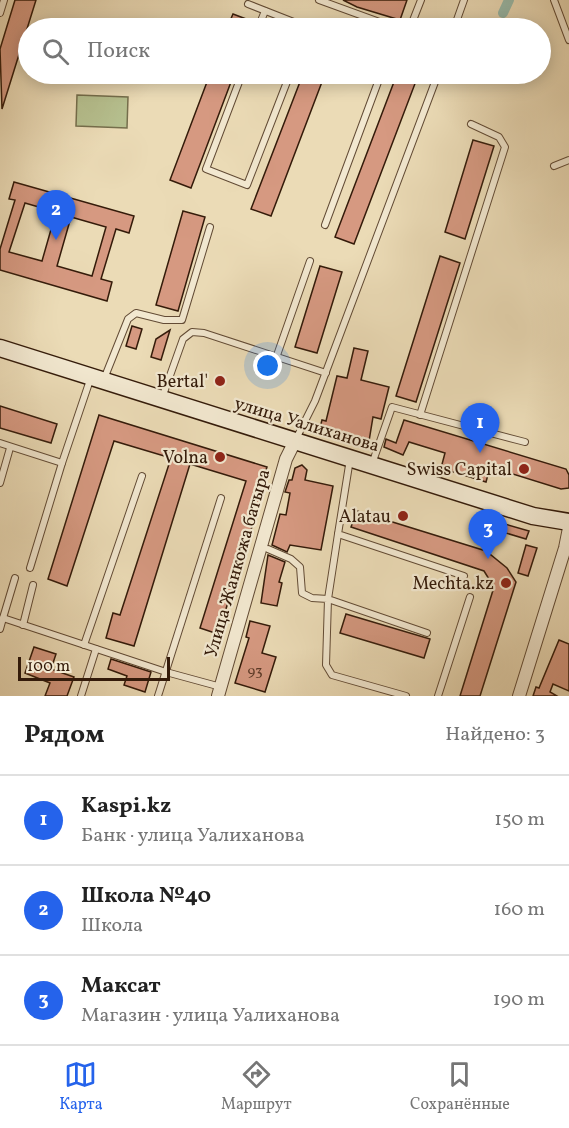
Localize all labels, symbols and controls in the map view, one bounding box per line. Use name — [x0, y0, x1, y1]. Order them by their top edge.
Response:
search box — [18, 18, 551, 84]
icon: search — [39, 35, 72, 68]
text: Поиск — [87, 36, 150, 67]
pin: 2 — [36, 190, 76, 240]
your location — [253, 351, 282, 380]
place label: Bertal' — [156, 370, 208, 395]
marker: Bertal' — [213, 374, 227, 388]
street label: улица Уалиханова — [231, 391, 382, 459]
pin: 1 — [460, 404, 500, 453]
place label: Volna — [163, 446, 208, 471]
marker: Volna — [213, 450, 227, 464]
place label: Swiss Capital — [407, 458, 512, 483]
marker: Swiss Capital — [517, 462, 531, 476]
street label: Улица Жанкожа батыра — [200, 466, 277, 661]
place label: Alatau — [339, 505, 391, 530]
marker: Alatau — [396, 509, 410, 523]
pin: 3 — [468, 510, 508, 559]
place label: Mechta.kz — [412, 572, 494, 597]
marker: Mechta.kz — [499, 576, 513, 590]
scale bar — [18, 654, 170, 682]
text: 100 m — [27, 656, 70, 678]
house number: 93 — [247, 661, 263, 682]
text: Рядом — [24, 717, 104, 753]
text: Найдено: 3 — [445, 721, 545, 749]
text: Kaspi.kz — [81, 791, 171, 822]
text: 1 — [39, 806, 48, 834]
text: 150 m — [494, 806, 545, 834]
text: Банк · улица Уалиханова — [81, 822, 305, 850]
text: Школа №40 — [81, 881, 211, 912]
text: 2 — [38, 896, 49, 924]
text: 160 m — [493, 896, 545, 924]
text: Школа — [81, 912, 143, 940]
text: Максат — [81, 971, 161, 1002]
text: 3 — [38, 986, 49, 1014]
text: 190 m — [493, 986, 545, 1014]
text: Магазин · улица Уалиханова — [81, 1002, 340, 1030]
tab: Карта — [59, 1058, 103, 1116]
tab: Маршрут — [221, 1058, 292, 1116]
tab: Сохранённые — [410, 1058, 510, 1116]

